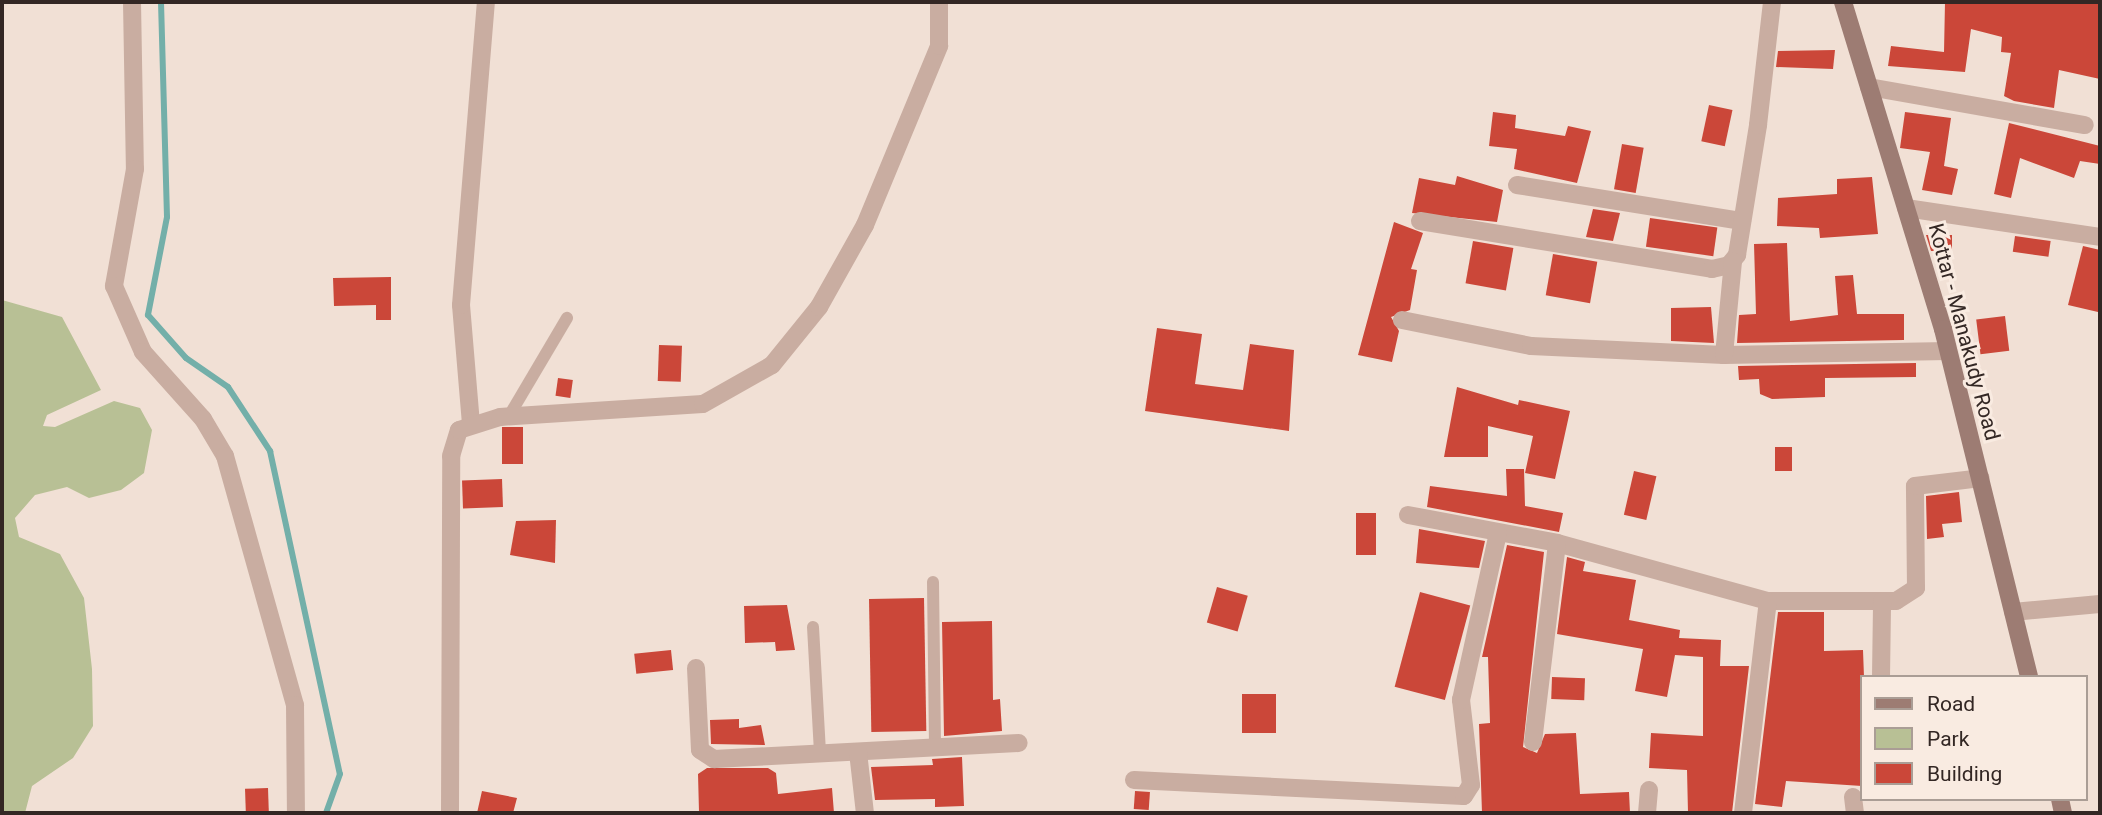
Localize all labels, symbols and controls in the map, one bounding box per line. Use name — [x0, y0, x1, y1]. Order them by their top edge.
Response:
street label: Kottar - Manakudy Road — [1923, 221, 2005, 443]
legend — [1860, 675, 2088, 801]
text: Road — [1927, 692, 1975, 716]
text: Park — [1927, 727, 1969, 751]
text: Building — [1927, 762, 2002, 786]

